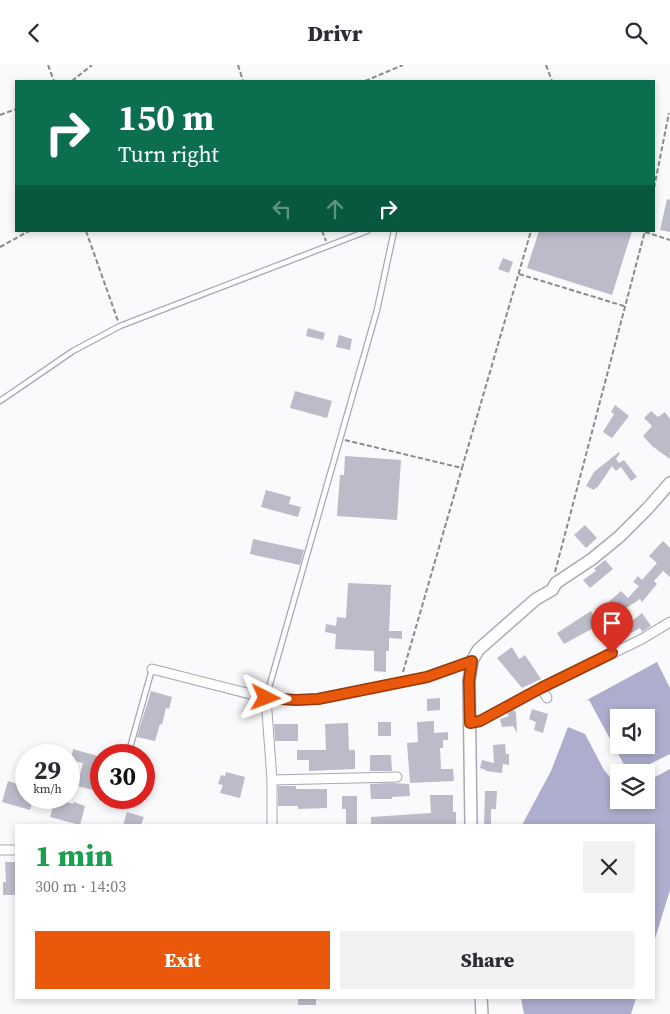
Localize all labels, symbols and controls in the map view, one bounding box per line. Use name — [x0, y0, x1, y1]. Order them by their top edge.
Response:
text: Drivr — [308, 18, 362, 48]
icon: back — [20, 19, 48, 47]
icon: search — [622, 19, 650, 47]
text: 150 m — [118, 94, 214, 142]
icon: right — [35, 100, 100, 165]
text: Turn right — [118, 139, 219, 169]
icon: left — [268, 195, 296, 223]
icon: ahead — [321, 195, 349, 223]
icon: right — [374, 195, 402, 223]
pin — [591, 602, 633, 653]
icon: arrive — [598, 609, 626, 637]
position arrow — [239, 671, 291, 723]
map controls — [610, 709, 655, 809]
button: sound — [610, 709, 655, 754]
speed limit sign: 30 — [90, 744, 155, 809]
text: 29 — [34, 753, 61, 787]
button: layers — [610, 764, 655, 809]
text: km/h — [33, 781, 62, 797]
text: 1 min — [35, 835, 113, 876]
button: close — [583, 841, 635, 893]
text: 300 m · 14:03 — [35, 875, 126, 897]
button: Exit — [35, 931, 330, 989]
button: Share — [340, 931, 635, 989]

